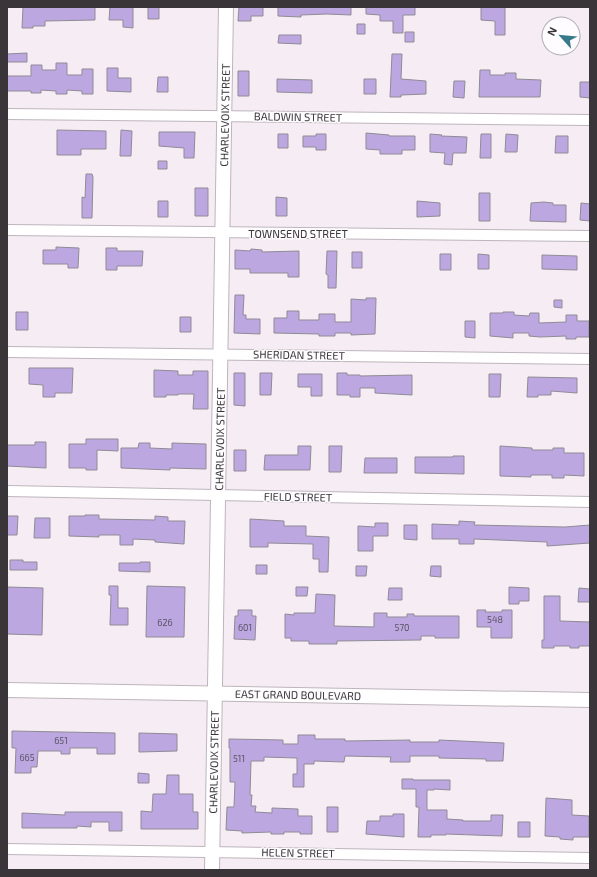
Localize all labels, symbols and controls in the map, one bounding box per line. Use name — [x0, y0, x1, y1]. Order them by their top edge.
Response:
north arrow — [541, 16, 581, 56]
text: N — [544, 25, 559, 38]
street label: CHARLEVOIX STREET — [217, 63, 232, 167]
street label: BALDWIN STREET — [254, 109, 343, 124]
street label: TOWNSEND STREET — [248, 227, 348, 240]
street label: SHERIDAN STREET — [253, 347, 346, 362]
street label: CHARLEVOIX STREET — [212, 387, 227, 491]
street label: FIELD STREET — [264, 489, 333, 504]
house number: 548 — [487, 614, 503, 625]
house number: 626 — [157, 617, 173, 628]
house number: 601 — [238, 622, 252, 633]
house number: 570 — [395, 622, 409, 633]
street label: EAST GRAND BOULEVARD — [235, 687, 361, 702]
street label: CHARLEVOIX STREET — [206, 710, 221, 814]
house number: 651 — [54, 735, 68, 746]
house number: 665 — [19, 752, 35, 763]
house number: 511 — [233, 753, 245, 764]
street label: HELEN STREET — [261, 845, 336, 860]

